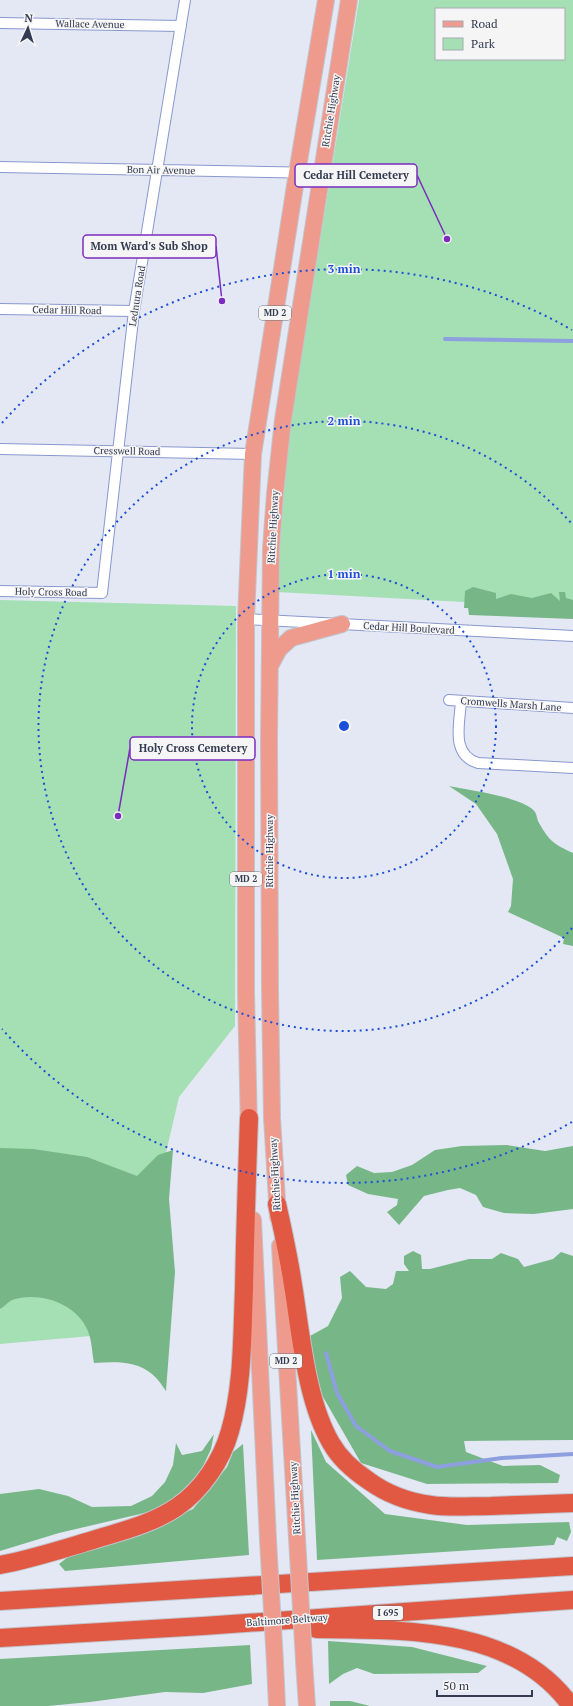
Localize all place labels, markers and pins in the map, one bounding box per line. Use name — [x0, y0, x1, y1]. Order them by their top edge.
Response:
callout: Cedar Hill Cemetery — [295, 164, 417, 187]
callout: Mom Ward's Sub Shop — [83, 235, 216, 258]
centre of rings — [337, 719, 351, 733]
callout: Holy Cross Cemetery — [130, 737, 255, 760]

